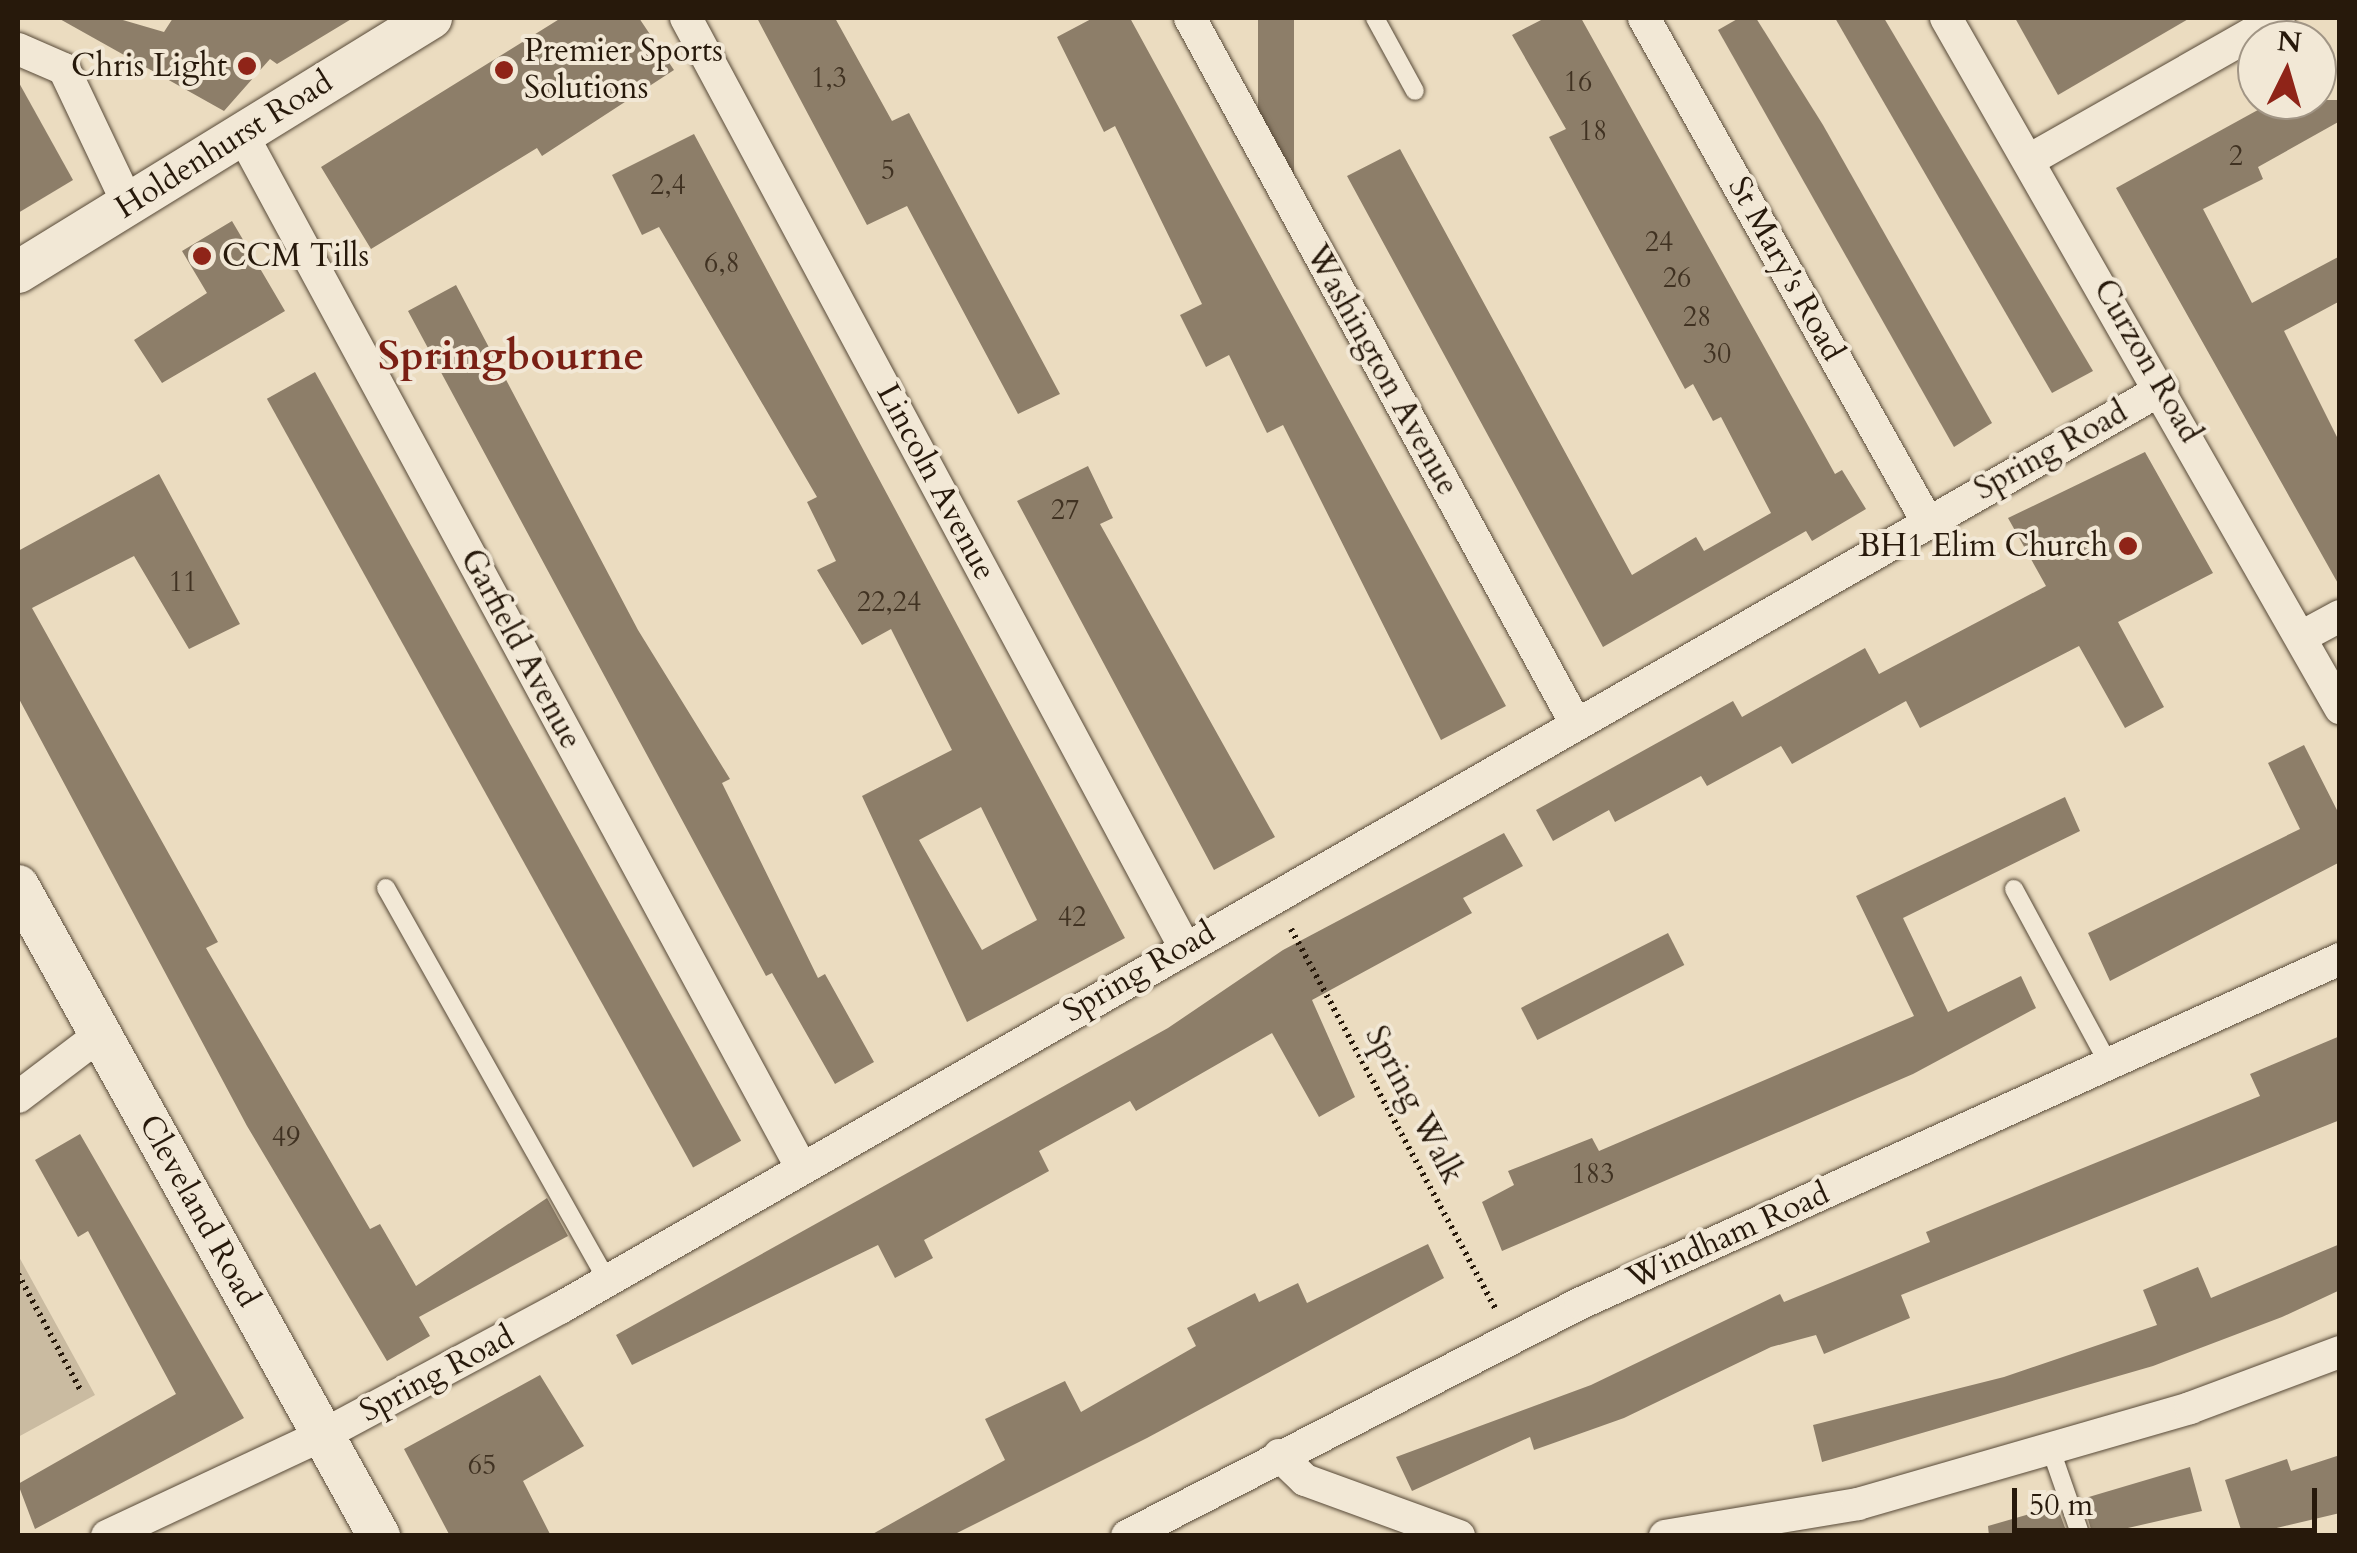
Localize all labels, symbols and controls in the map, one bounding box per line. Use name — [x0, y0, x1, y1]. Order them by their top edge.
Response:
north arrow — [2237, 20, 2337, 120]
text: N — [2276, 22, 2303, 62]
place label: Premier Sports Solutions — [524, 33, 723, 108]
place label: Chris Light — [71, 47, 227, 85]
marker: Chris Light — [236, 55, 258, 77]
marker: Premier Sports Solutions — [493, 59, 515, 81]
house number: 1,3 — [811, 61, 847, 95]
street label: Holdenhurst Road — [108, 63, 340, 227]
house number: 16 — [1564, 65, 1592, 99]
house number: 18 — [1579, 114, 1607, 148]
house number: 2 — [2229, 139, 2243, 173]
house number: 5 — [881, 153, 895, 187]
house number: 2,4 — [650, 168, 686, 202]
street label: St Mary's Road — [1720, 170, 1852, 368]
house number: 24 — [1645, 225, 1673, 259]
place label: CCM Tills — [222, 237, 369, 275]
street label: Washington Avenue — [1297, 238, 1467, 502]
marker: CCM Tills — [191, 245, 213, 267]
house number: 6,8 — [704, 246, 740, 280]
house number: 26 — [1663, 261, 1691, 295]
street label: Curzon Road — [2085, 272, 2209, 450]
house number: 28 — [1683, 300, 1711, 334]
district label: Springbourne — [378, 331, 644, 381]
house number: 30 — [1703, 337, 1731, 371]
street label: Lincoln Avenue — [868, 377, 1004, 587]
street label: Spring Road — [1968, 393, 2134, 509]
house number: 27 — [1051, 493, 1079, 527]
place label: BH1 Elim Church — [1859, 527, 2108, 565]
marker: BH1 Elim Church — [2117, 535, 2139, 557]
street label: Garfield Avenue — [452, 542, 590, 756]
house number: 11 — [169, 565, 197, 599]
house number: 22,24 — [857, 585, 921, 619]
house number: 42 — [1058, 900, 1086, 934]
street label: Spring Road — [1056, 913, 1222, 1031]
street label: Spring Walk — [1356, 1020, 1472, 1190]
street label: Cleveland Road — [130, 1108, 268, 1314]
house number: 49 — [272, 1120, 300, 1154]
house number: 183 — [1571, 1157, 1615, 1191]
street label: Windham Road — [1621, 1174, 1835, 1298]
street label: Spring Road — [353, 1317, 521, 1431]
house number: 65 — [468, 1448, 496, 1482]
scale bar — [2017, 1468, 2322, 1530]
text: 50 m — [2029, 1485, 2093, 1526]

